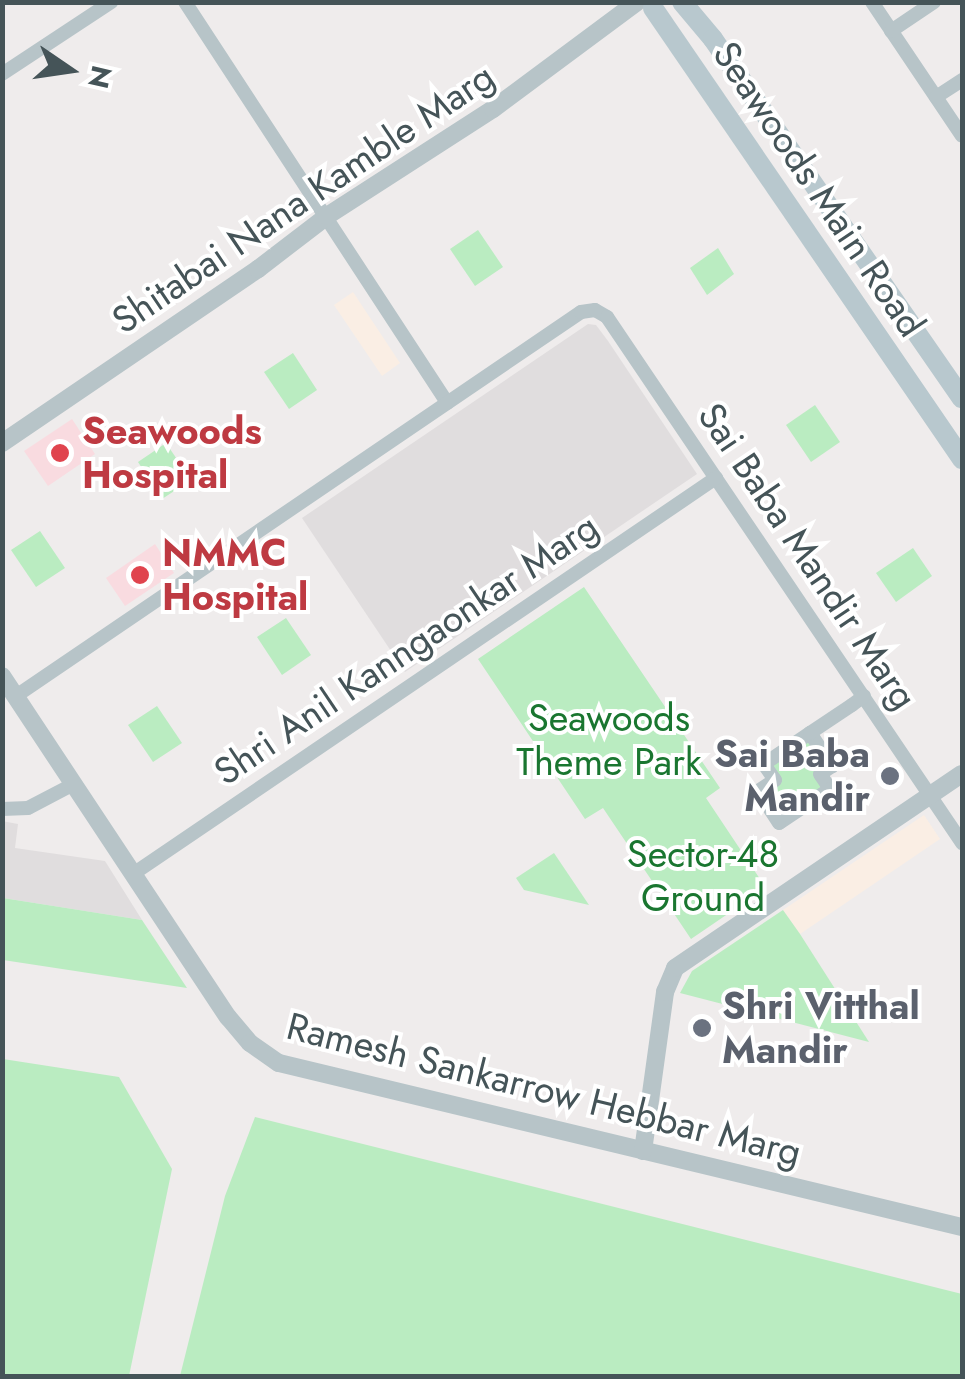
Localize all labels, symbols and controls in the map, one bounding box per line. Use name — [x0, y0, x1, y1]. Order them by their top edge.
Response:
north arrow — [20, 20, 120, 120]
street label: Seawoods Main Road — [703, 33, 935, 345]
street label: Shitabai Nana Kamble Marg — [103, 53, 503, 343]
text: N — [77, 61, 122, 92]
street label: Sai Baba Mandir Marg — [689, 394, 927, 718]
place label: Seawoods Hospital — [82, 408, 262, 498]
marker: Seawoods Hospital — [47, 440, 73, 466]
street label: Shri Anil Kanngaonkar Marg — [205, 503, 607, 795]
place label: NMMC Hospital — [162, 530, 308, 620]
marker: NMMC Hospital — [127, 562, 153, 588]
park label: Seawoods Theme Park — [516, 695, 702, 784]
place label: Sai Baba Mandir — [714, 731, 870, 821]
marker: Sai Baba Mandir — [879, 765, 901, 787]
park label: Sector-48 Ground — [627, 831, 779, 921]
place label: Shri Vitthal Mandir — [722, 983, 920, 1072]
street label: Ramesh Sankarrow Hebbar Marg — [282, 1003, 806, 1175]
marker: Shri Vitthal Mandir — [691, 1017, 713, 1039]

